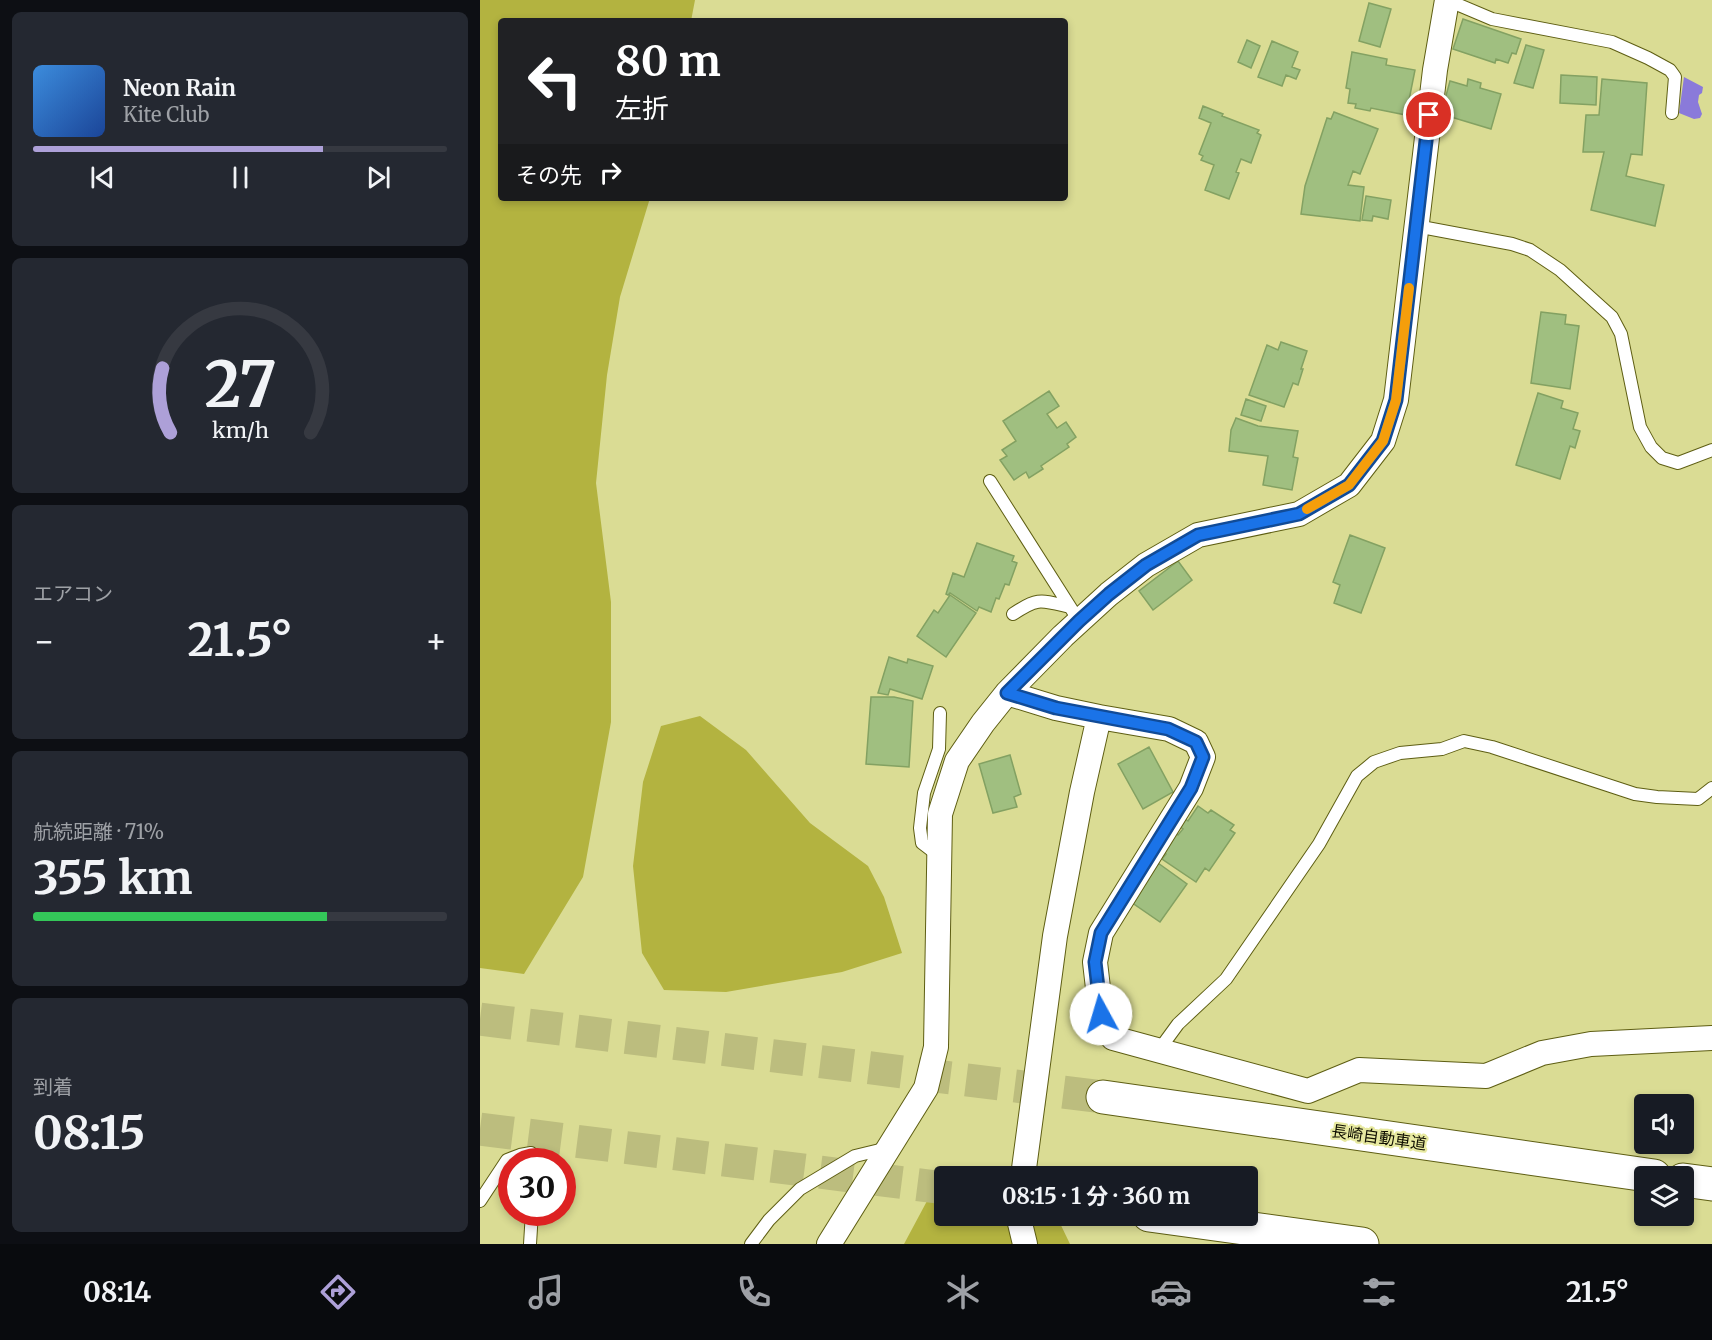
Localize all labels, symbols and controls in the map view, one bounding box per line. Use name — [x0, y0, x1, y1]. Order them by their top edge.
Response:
text: 80 m — [615, 35, 721, 87]
icon: left — [516, 42, 594, 120]
text: Neon Rain — [123, 74, 236, 102]
pin — [1403, 89, 1454, 140]
text: 左折 — [615, 91, 669, 125]
icon: arrive — [1412, 98, 1445, 131]
text: Kite Club — [123, 102, 209, 127]
icon: right — [594, 156, 627, 189]
icon: previous — [86, 161, 119, 194]
icon: pause — [224, 161, 257, 194]
icon: next — [362, 161, 395, 194]
text: その先 — [516, 161, 582, 189]
text: 27 — [204, 346, 276, 424]
text: km/h — [212, 417, 268, 444]
text: エアコン — [33, 581, 113, 606]
text: 21.5° — [188, 612, 292, 668]
text: − — [33, 621, 55, 662]
text: + — [425, 621, 447, 662]
text: 航続距離 · 71% — [33, 819, 164, 844]
text: 355 km — [33, 850, 193, 906]
position arrow — [1069, 982, 1133, 1046]
text: 到着 — [33, 1074, 73, 1099]
map controls — [1634, 1094, 1694, 1226]
button: sound — [1634, 1094, 1694, 1154]
text: 08:15 — [33, 1105, 145, 1161]
street label: 長崎自動車道 — [1330, 1120, 1428, 1154]
speed limit sign: 30 — [498, 1148, 576, 1226]
button: layers — [1634, 1166, 1694, 1226]
text: 08:15 · 1 分 · 360 m — [1002, 1182, 1190, 1210]
icon: directions — [317, 1271, 359, 1313]
icon: music — [525, 1271, 567, 1313]
icon: phone — [733, 1271, 775, 1313]
icon: climate — [942, 1271, 984, 1313]
icon: car — [1150, 1271, 1192, 1313]
icon: filters — [1358, 1271, 1400, 1313]
text: 08:14 — [83, 1275, 151, 1309]
text: 21.5° — [1566, 1275, 1629, 1309]

